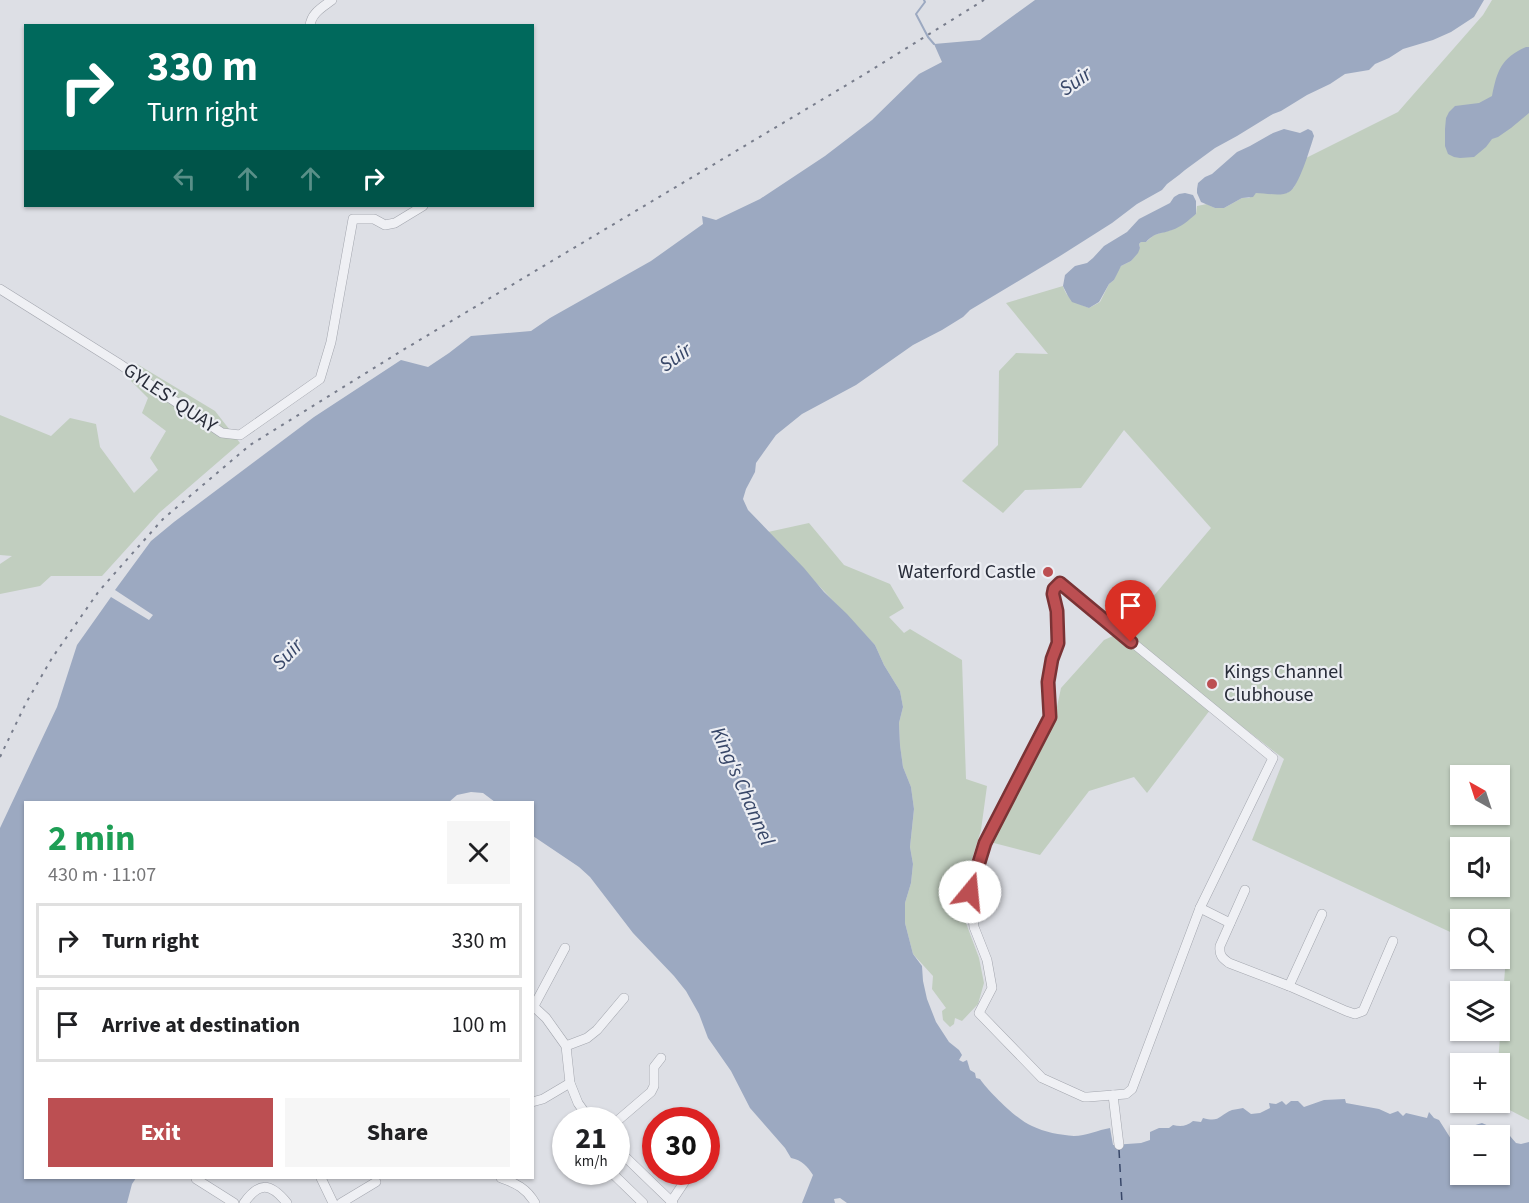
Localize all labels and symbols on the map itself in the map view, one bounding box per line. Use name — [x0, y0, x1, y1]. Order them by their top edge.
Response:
water label: Suir — [1053, 59, 1098, 103]
water label: Suir — [653, 335, 698, 379]
street label: GYLES' QUAY — [118, 356, 223, 440]
place label: Waterford Castle — [898, 558, 1036, 586]
marker: Waterford Castle — [1041, 565, 1055, 579]
pin — [1105, 580, 1156, 642]
water label: Suir — [264, 631, 310, 677]
place label: Kings Channel Clubhouse — [1224, 658, 1343, 709]
marker: Kings Channel Clubhouse — [1205, 677, 1219, 691]
water label: King's Channel — [703, 722, 783, 851]
north arrow — [1450, 765, 1510, 825]
position arrow — [938, 860, 1002, 924]
speed limit sign: 30 — [642, 1107, 720, 1185]

